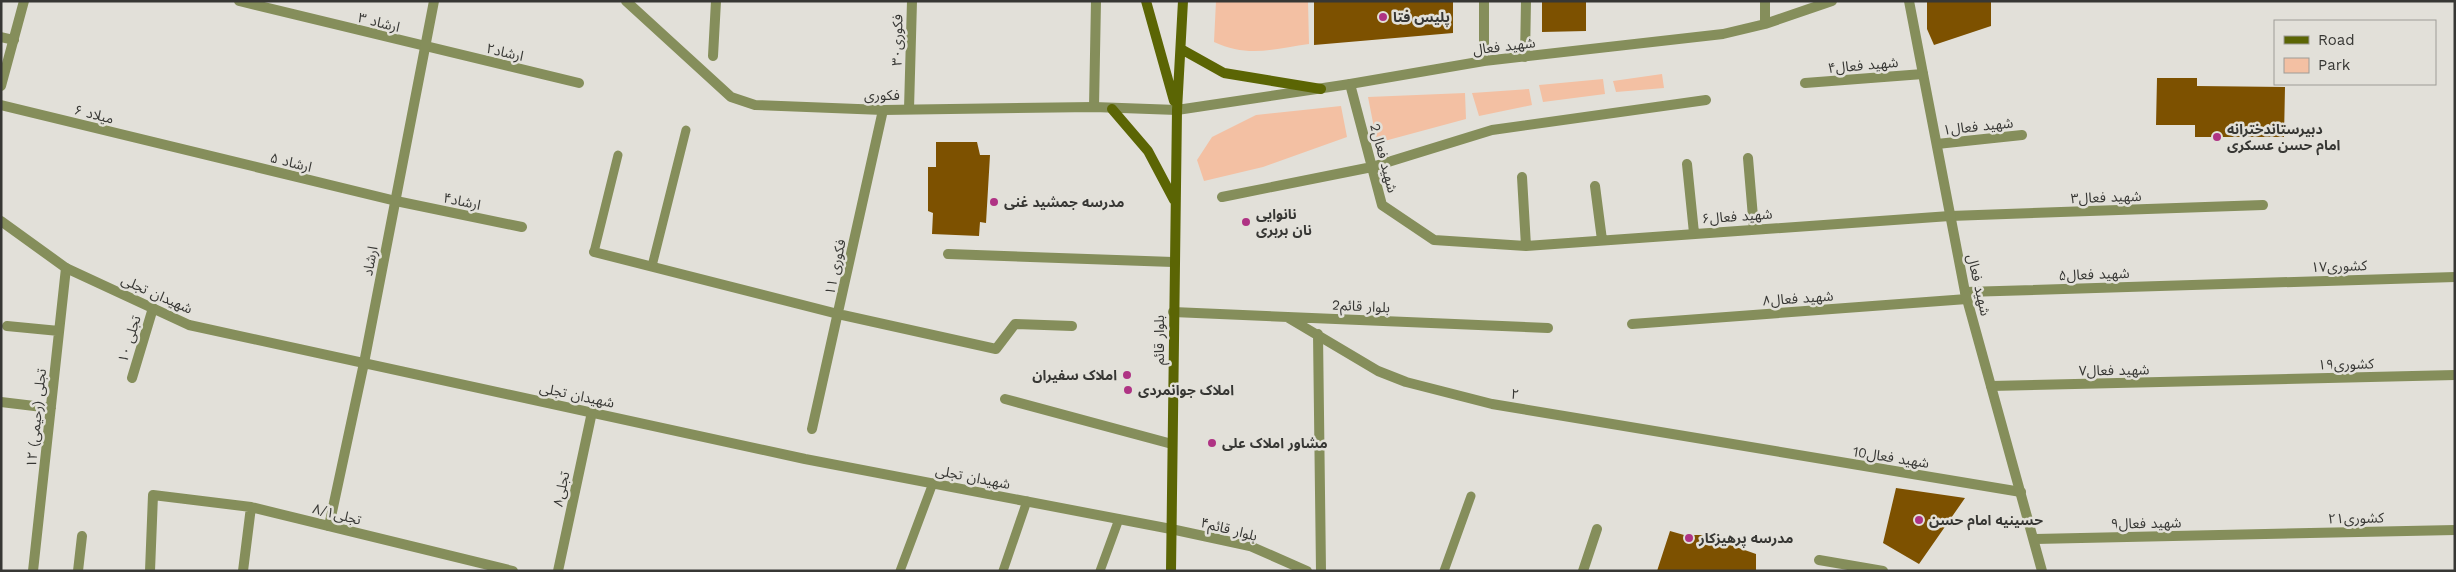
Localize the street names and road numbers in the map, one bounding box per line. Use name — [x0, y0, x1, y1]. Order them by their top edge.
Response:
street label: ۳ ارشاد — [356, 9, 402, 36]
street label: فکوری۳۰ — [889, 14, 906, 66]
street label: شهید فعال — [1472, 34, 1536, 59]
street label: ۲ارشاد — [485, 40, 525, 65]
street label: شهید فعال۴ — [1827, 54, 1899, 77]
street label: فکوری — [864, 87, 900, 104]
street label: ۶ میلاد — [72, 101, 116, 127]
street label: شهید فعال۱ — [1942, 114, 2014, 139]
street label: شهید فعال2 — [1366, 122, 1401, 195]
street label: ۵ ارشاد — [268, 149, 314, 176]
street label: شهید فعال۳ — [2070, 188, 2142, 207]
street label: ۴ارشاد — [442, 189, 482, 214]
street label: شهید فعال۶ — [1701, 206, 1773, 227]
street label: فکوری ۱۱ — [821, 238, 850, 297]
street label: ارشاد — [359, 245, 382, 277]
street label: شهید فعال — [1963, 253, 1994, 318]
street label: ۱۷کشوری — [2311, 257, 2368, 276]
street label: شهید فعال۵ — [2058, 265, 2130, 284]
street label: شهیدان تجلی — [119, 271, 195, 318]
street label: شهید فعال۸ — [1762, 288, 1834, 309]
street label: 2بلوار قائم — [1331, 296, 1391, 319]
street label: ۱۰ تجلی — [114, 314, 145, 365]
street label: بلوار قائم — [1151, 315, 1170, 365]
street label: ۱۹کشوری — [2318, 356, 2374, 373]
street label: شهید فعال۷ — [2078, 361, 2150, 380]
street label: ۱۲ تجلی (رحیمی) — [23, 368, 50, 468]
street label: شهیدان تجلی — [538, 379, 616, 412]
street label: ۲ — [1510, 385, 1520, 403]
street label: 10شهید فعال — [1852, 443, 1930, 472]
street label: شهیدان تجلی — [934, 462, 1012, 493]
street label: تجلی۸ — [549, 470, 574, 508]
street label: تجلی۸/۱ — [311, 500, 363, 529]
street label: ۲۱کشوری — [2328, 510, 2384, 527]
street label: بلوار قائم۴ — [1198, 514, 1259, 547]
street label: شهید فعال۹ — [2110, 514, 2182, 533]

